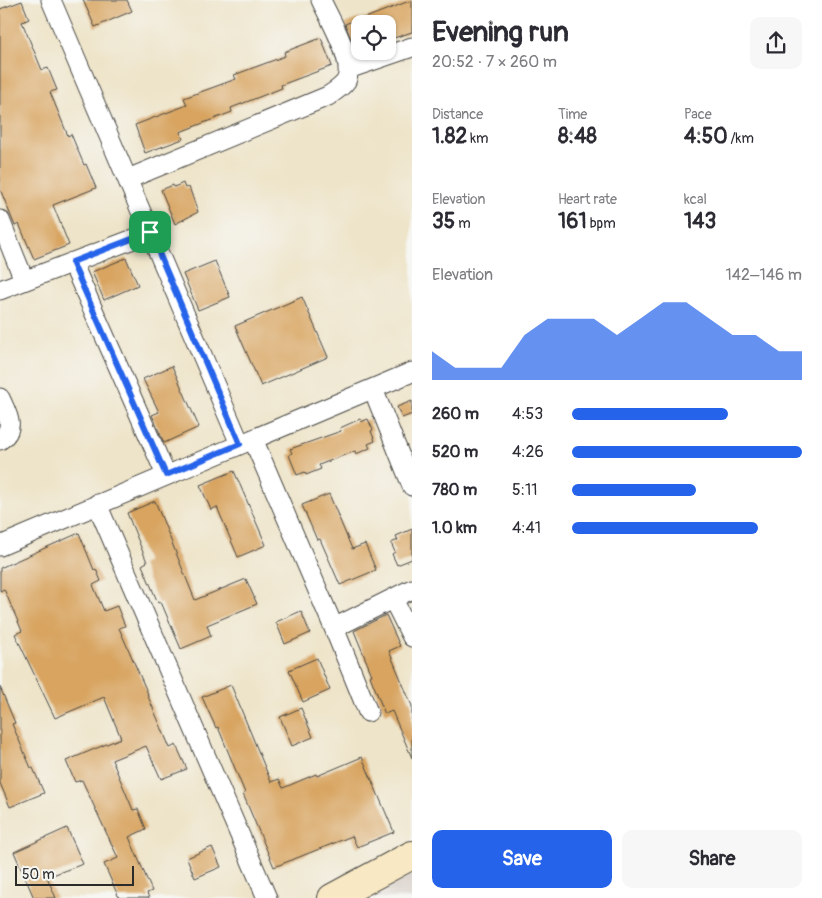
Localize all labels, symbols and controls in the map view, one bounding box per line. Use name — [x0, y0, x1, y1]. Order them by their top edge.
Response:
map controls — [351, 15, 396, 60]
button: locate — [351, 15, 396, 60]
text: Evening run — [432, 15, 569, 50]
button: share — [750, 17, 802, 69]
text: 20:52 · 7 × 260 m — [432, 52, 557, 72]
text: Distance — [432, 106, 483, 123]
text: Time — [558, 106, 587, 123]
text: Pace — [684, 106, 712, 123]
text: 1.82 — [432, 123, 467, 150]
text: 8:48 — [558, 123, 597, 150]
text: 4:50 — [684, 123, 728, 150]
text: km — [467, 130, 488, 147]
text: /km — [728, 130, 754, 147]
text: Elevation — [432, 191, 485, 208]
text: Heart rate — [558, 191, 617, 208]
text: kcal — [684, 191, 707, 208]
text: 35 — [432, 208, 455, 235]
text: 161 — [558, 208, 587, 235]
text: 143 — [684, 208, 716, 235]
pin — [129, 211, 171, 253]
text: m — [455, 215, 471, 232]
text: bpm — [587, 215, 616, 232]
icon: arrive — [136, 218, 164, 246]
text: Elevation — [432, 265, 493, 285]
text: 142–146 m — [726, 265, 802, 285]
text: 260 m — [432, 404, 479, 424]
text: 4:53 — [512, 404, 543, 424]
text: 520 m — [432, 442, 478, 462]
text: 4:26 — [512, 442, 544, 462]
text: 780 m — [432, 480, 477, 500]
text: 5:11 — [512, 480, 537, 500]
text: 1.0 km — [432, 518, 477, 538]
text: 4:41 — [512, 518, 541, 538]
button: Save — [432, 830, 612, 888]
button: Share — [622, 830, 802, 888]
scale bar — [15, 863, 134, 886]
text: 50 m — [22, 866, 55, 883]

